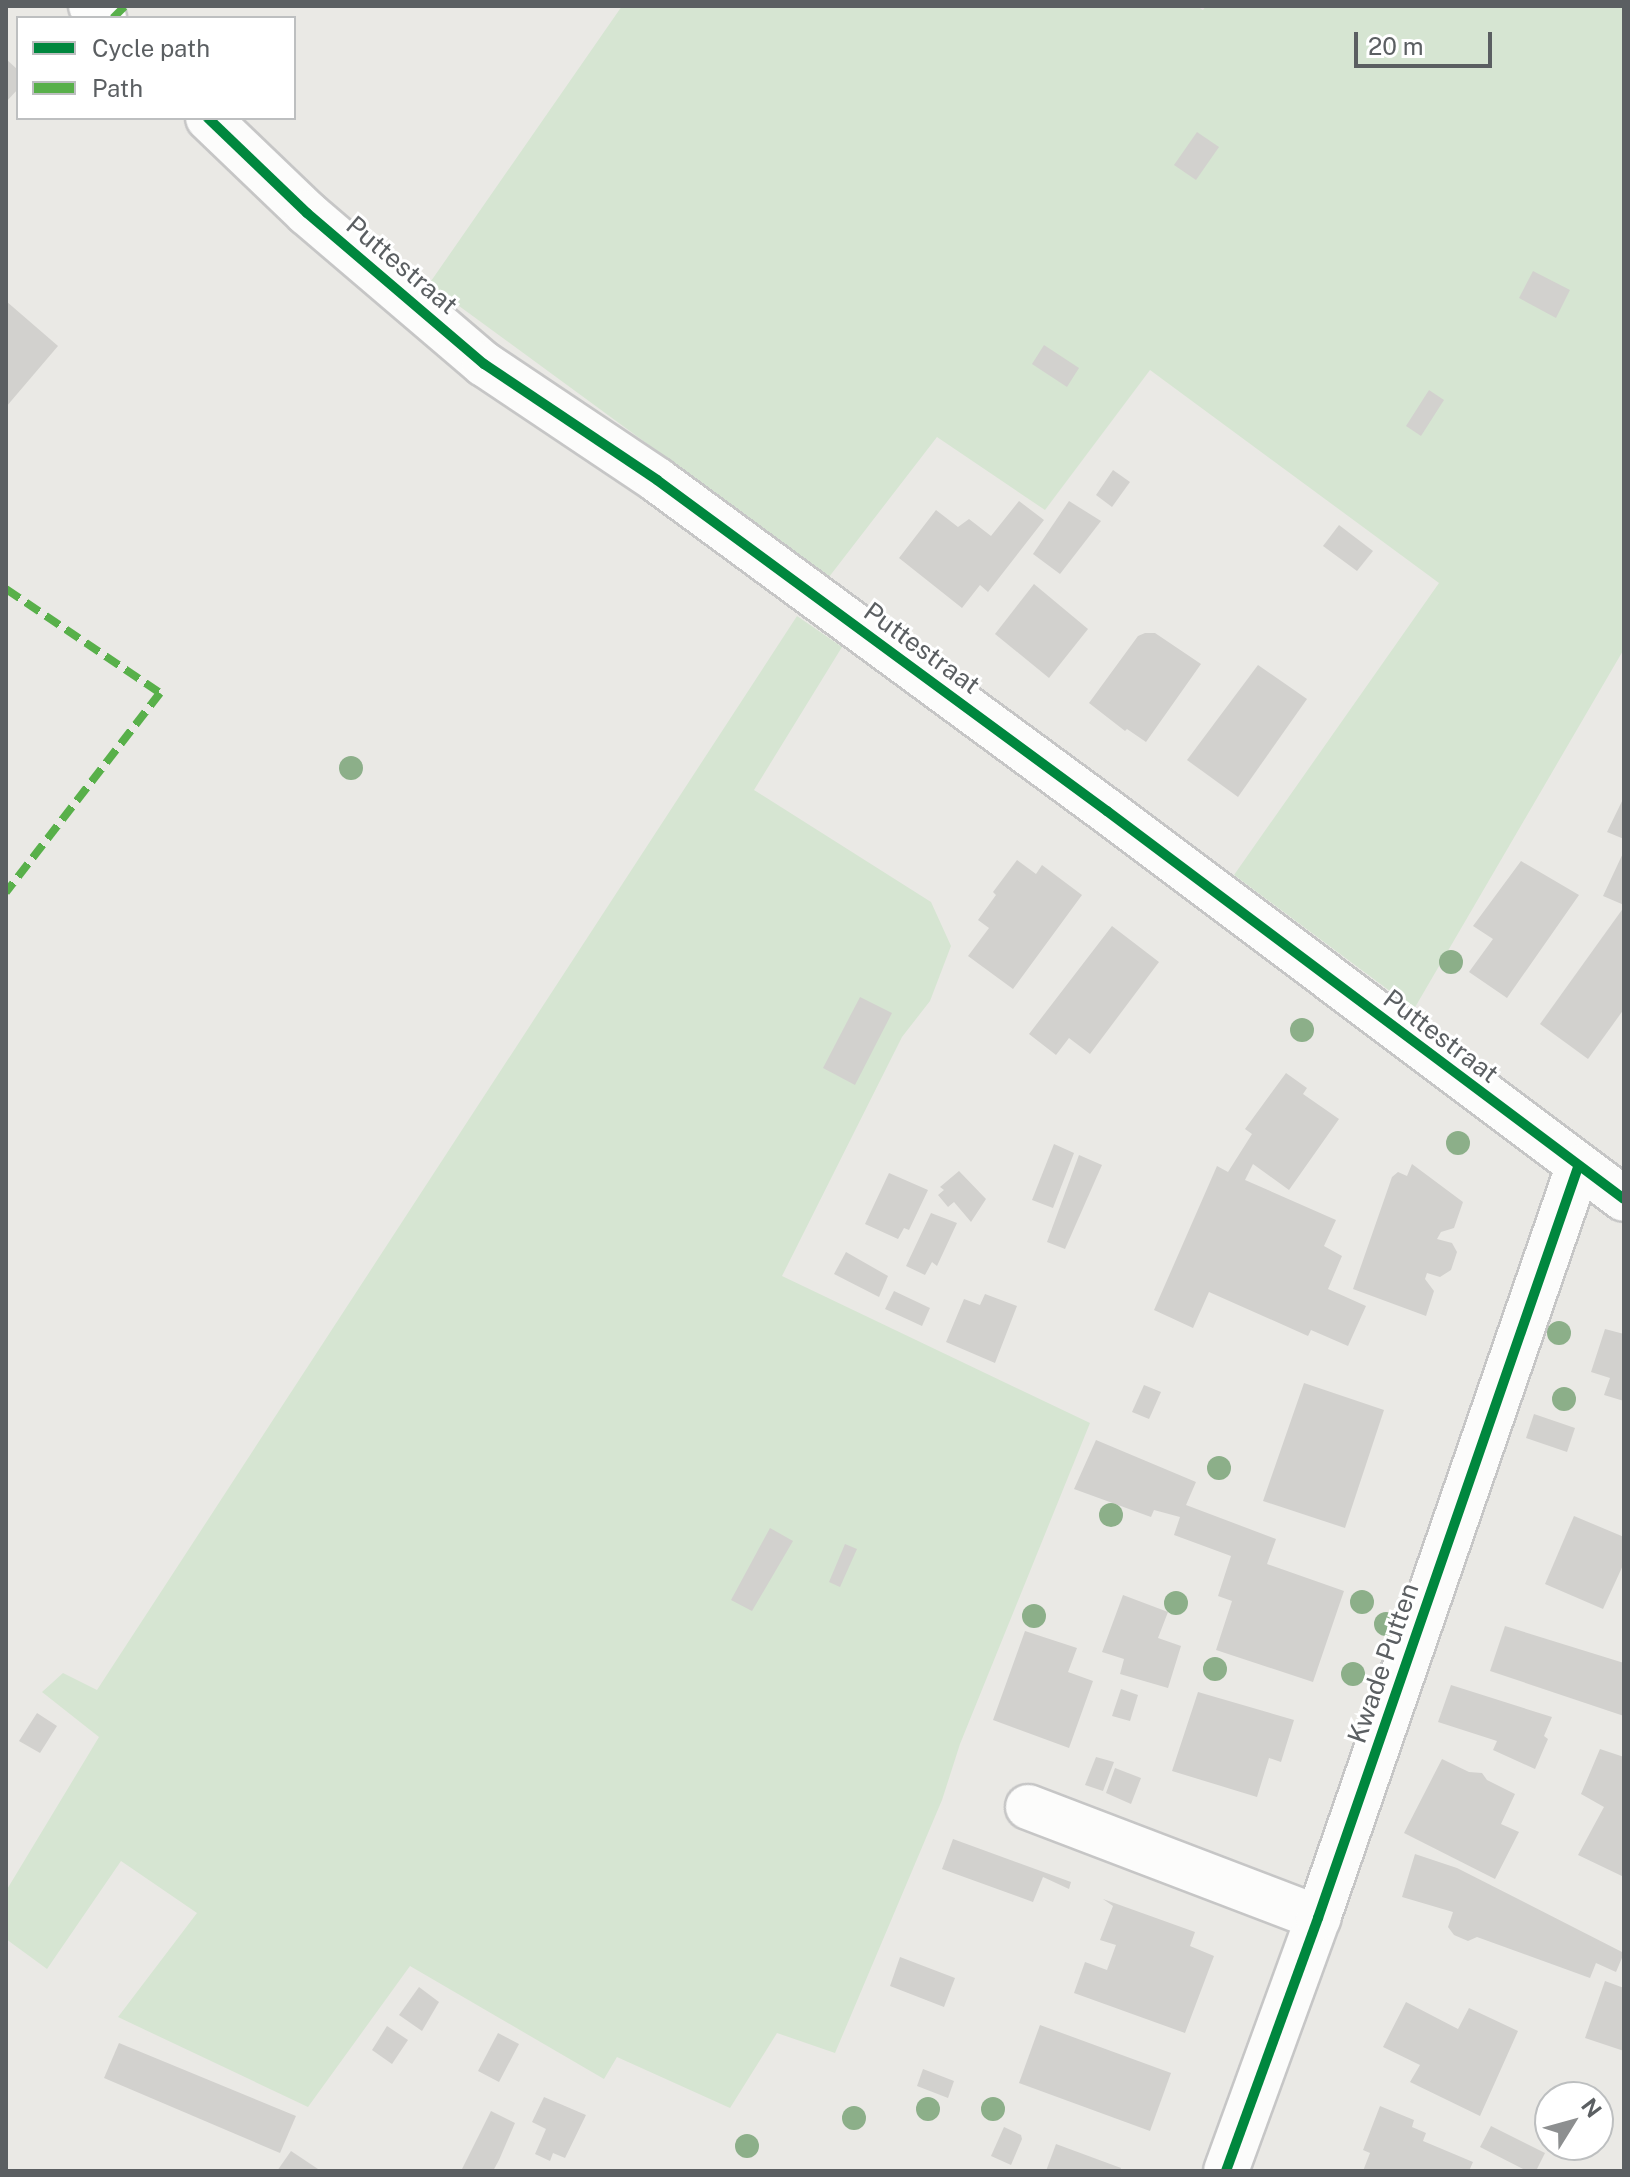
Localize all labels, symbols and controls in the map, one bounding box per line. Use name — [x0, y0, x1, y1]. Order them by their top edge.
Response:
legend — [16, 16, 296, 120]
scale bar — [1358, 16, 1496, 66]
text: 20 m — [1368, 32, 1424, 60]
text: Cycle path — [92, 34, 210, 62]
text: Path — [92, 74, 143, 102]
street label: Puttestraat — [340, 209, 464, 321]
street label: Puttestraat — [858, 595, 986, 701]
street label: Puttestraat — [1377, 983, 1505, 1089]
street label: Kwade Putten — [1341, 1579, 1425, 1747]
north arrow — [1534, 2081, 1614, 2161]
text: N — [1576, 2093, 1607, 2122]

